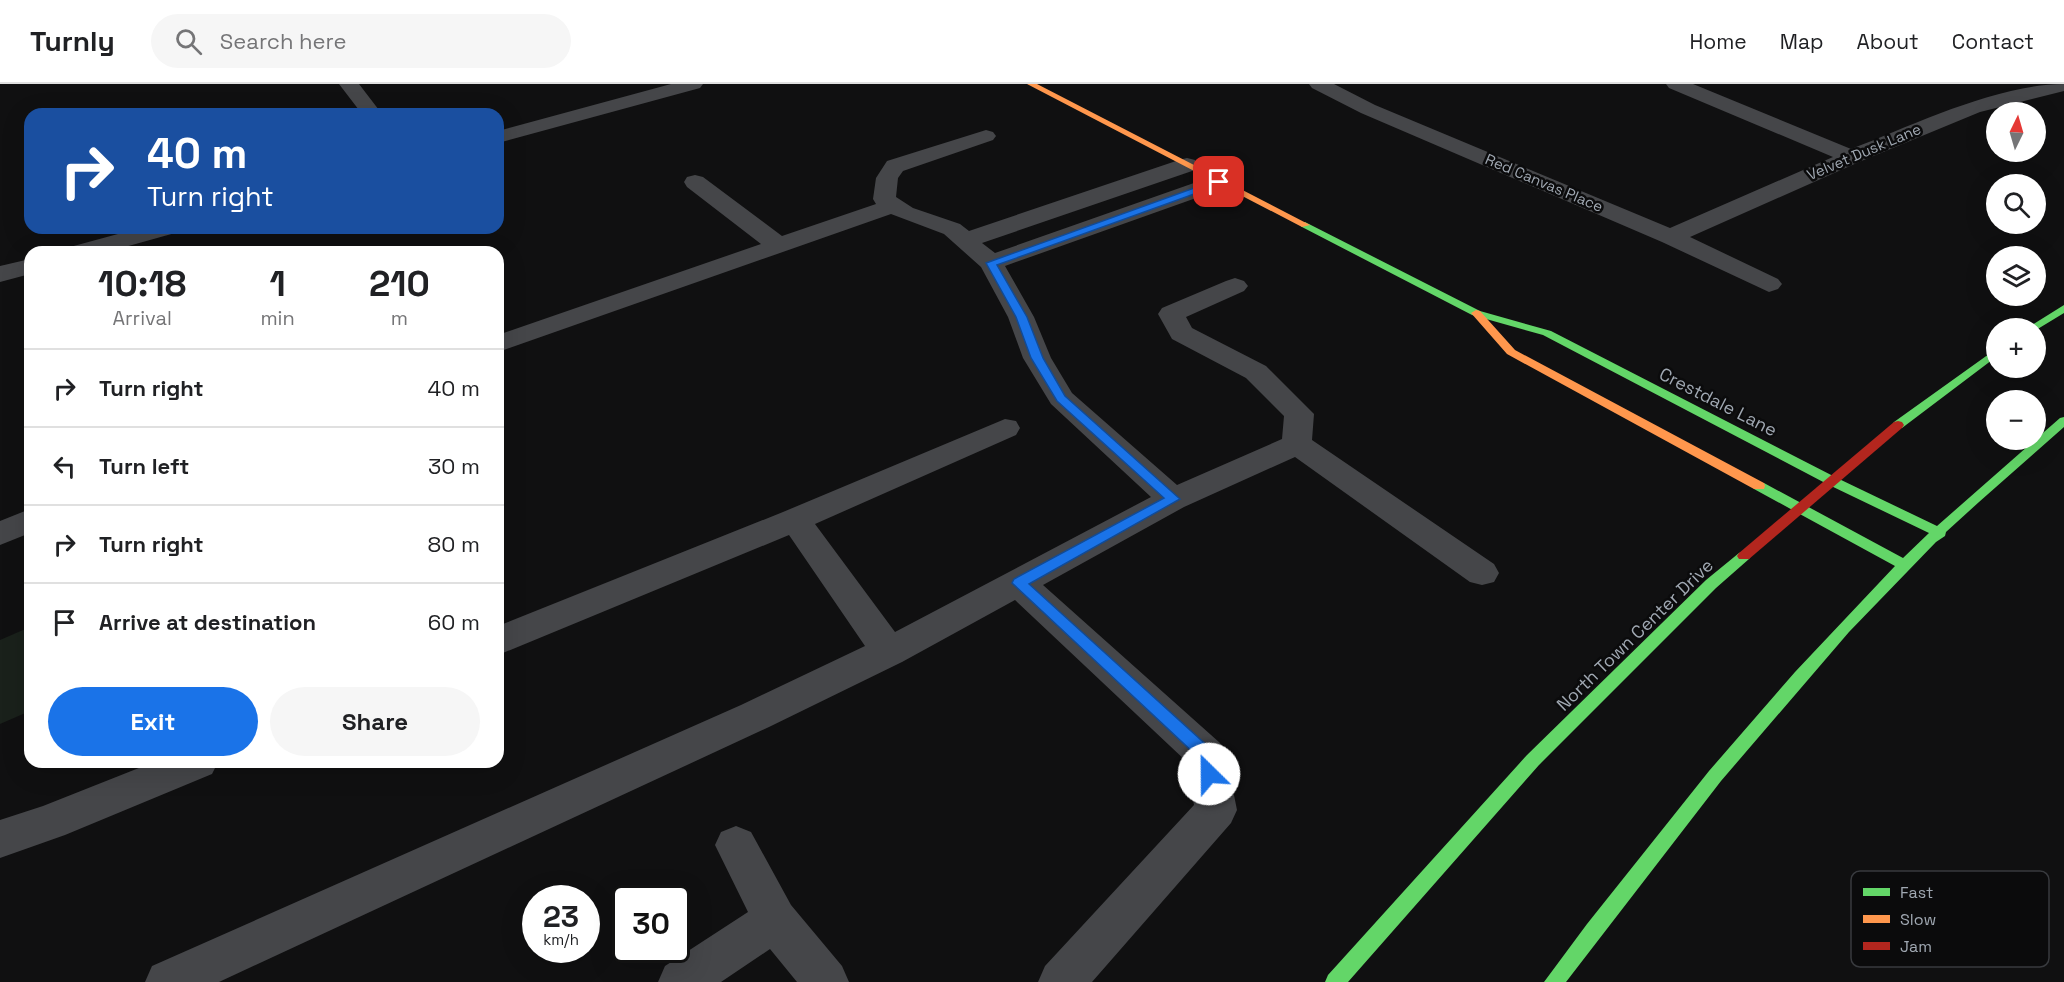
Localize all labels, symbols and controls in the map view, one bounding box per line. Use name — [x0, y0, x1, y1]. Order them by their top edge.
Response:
search box — [151, 14, 571, 68]
text: Turnly — [30, 23, 115, 59]
icon: search — [172, 25, 205, 58]
text: Search here — [220, 27, 347, 55]
text: Home — [1689, 28, 1747, 55]
text: Map — [1780, 28, 1824, 55]
text: About — [1857, 28, 1919, 55]
text: Contact — [1952, 28, 2034, 55]
north arrow — [1986, 102, 2046, 162]
map controls — [1986, 102, 2046, 450]
street label: Velvet Dusk Lane — [1804, 119, 1924, 184]
text: 40 m — [147, 127, 247, 180]
icon: right — [48, 132, 126, 210]
street label: Red Canvas Place — [1482, 149, 1606, 216]
pin — [1193, 156, 1244, 207]
icon: arrive — [1202, 165, 1235, 198]
button: search — [1986, 174, 2046, 234]
text: Turn right — [147, 179, 274, 214]
button: layers — [1986, 246, 2046, 306]
text: 10:18 — [98, 261, 186, 307]
text: 1 — [269, 261, 286, 307]
text: 210 — [369, 261, 430, 307]
text: Arrival — [112, 305, 172, 331]
text: min — [260, 305, 295, 331]
text: m — [391, 305, 408, 331]
button: + — [1986, 318, 2046, 378]
street label: Crestdale Lane — [1655, 362, 1781, 441]
icon: right — [48, 372, 81, 405]
text: Turn right — [99, 374, 204, 402]
text: 40 m — [428, 374, 480, 402]
button: − — [1986, 390, 2046, 450]
icon: left — [48, 450, 81, 483]
text: Turn left — [99, 452, 189, 480]
text: 30 m — [428, 452, 480, 480]
icon: right — [48, 528, 81, 561]
text: Turn right — [99, 530, 204, 558]
text: 80 m — [428, 530, 480, 558]
street label: North Town Center Drive — [1551, 554, 1718, 716]
icon: arrive — [48, 606, 81, 639]
text: Arrive at destination — [99, 608, 316, 636]
text: 60 m — [428, 608, 480, 636]
button: Exit — [48, 687, 258, 756]
button: Share — [270, 687, 480, 756]
position arrow — [1177, 742, 1241, 806]
legend — [1851, 871, 2049, 967]
text: Fast — [1900, 882, 1933, 903]
speed limit sign: 30 — [612, 885, 690, 963]
text: 23 — [543, 897, 579, 936]
text: Slow — [1900, 909, 1936, 930]
text: km/h — [543, 930, 579, 949]
text: Jam — [1900, 936, 1932, 957]

